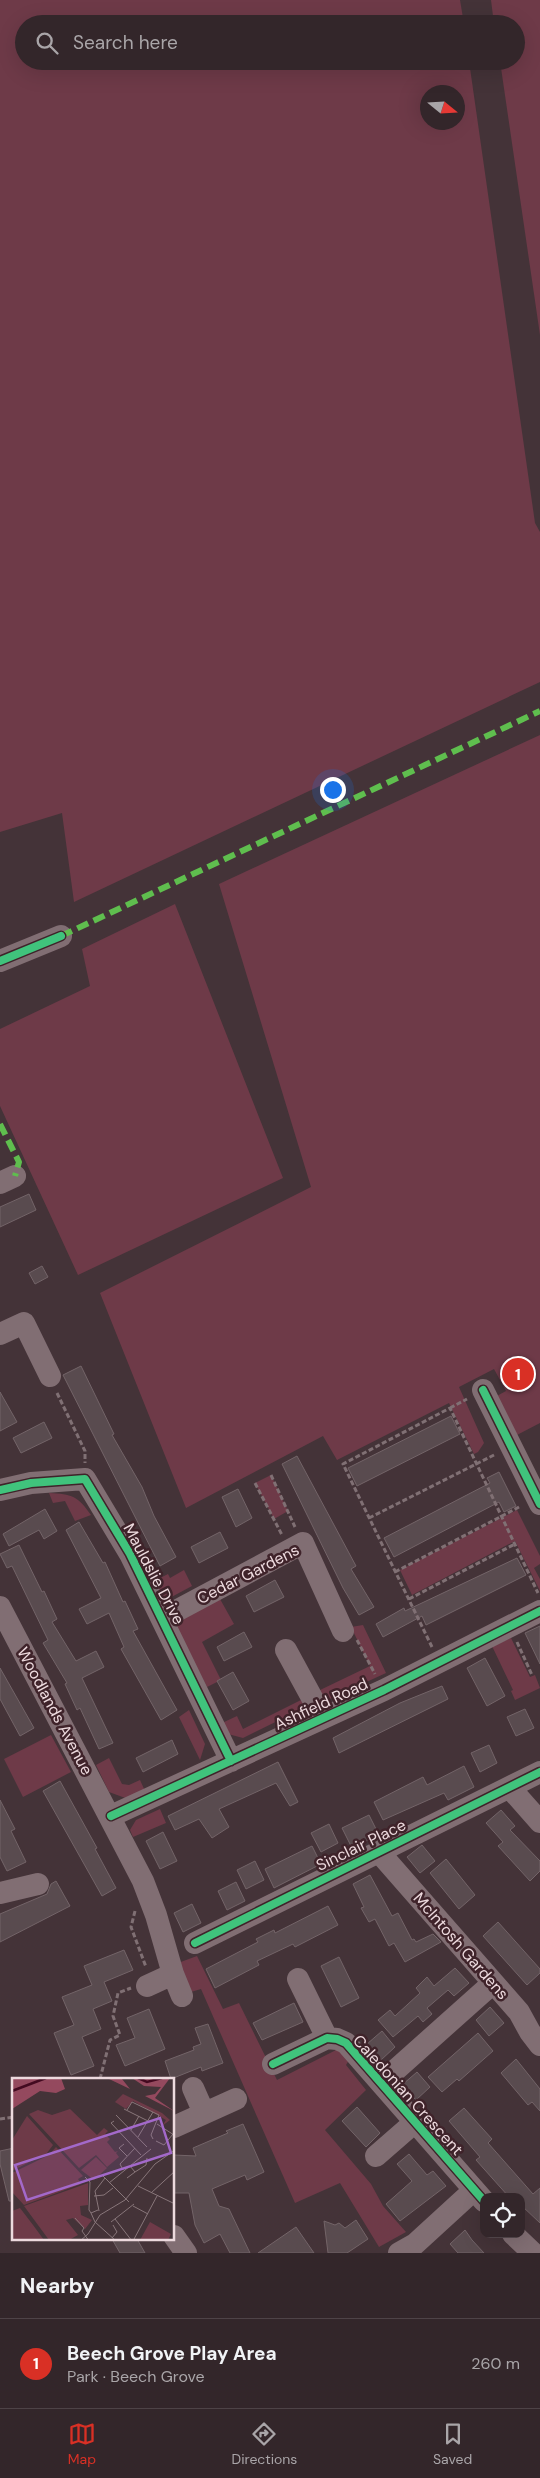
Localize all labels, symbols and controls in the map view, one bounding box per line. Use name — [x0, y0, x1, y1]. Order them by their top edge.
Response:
search box — [15, 15, 525, 70]
icon: search — [33, 29, 61, 57]
text: Search here — [73, 30, 178, 55]
north arrow — [420, 85, 465, 130]
your location — [320, 777, 346, 803]
pin: 1 — [502, 1355, 534, 1393]
street label: Mauldslie Drive — [119, 1520, 189, 1628]
street label: Cedar Gardens — [193, 1539, 303, 1609]
street label: Woodlands Avenue — [12, 1643, 98, 1779]
street label: Ashfield Road — [271, 1673, 371, 1735]
street label: Sinclair Place — [313, 1814, 409, 1876]
street label: McIntosh Gardens — [409, 1888, 513, 2004]
street label: Caledonian Crescent — [348, 2030, 468, 2160]
inset map — [12, 2078, 175, 2240]
map controls — [480, 2193, 525, 2238]
button: locate — [480, 2193, 525, 2238]
text: Nearby — [20, 2272, 94, 2300]
text: Beech Grove Play Area — [67, 2341, 277, 2366]
text: 1 — [33, 2353, 39, 2374]
text: 260 m — [471, 2353, 520, 2374]
text: Park · Beech Grove — [67, 2366, 205, 2387]
tab: Map — [68, 2420, 96, 2468]
tab: Directions — [232, 2420, 297, 2468]
tab: Saved — [433, 2420, 472, 2468]

